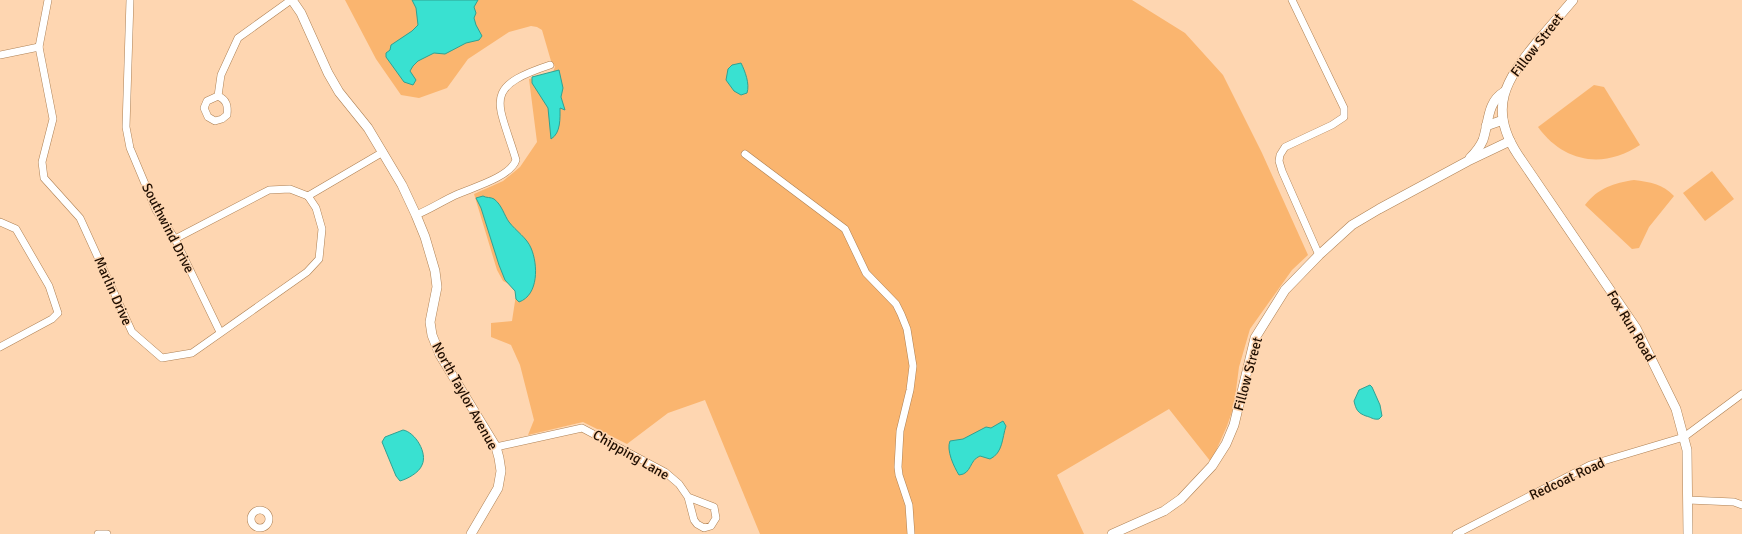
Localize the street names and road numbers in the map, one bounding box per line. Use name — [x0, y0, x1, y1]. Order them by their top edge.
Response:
street label: Fillow Street — [1507, 10, 1567, 80]
street label: Southwind Drive — [138, 180, 198, 276]
street label: Marlin Drive — [90, 254, 136, 328]
street label: Fox Run Road — [1603, 287, 1659, 365]
street label: Fillow Street — [1230, 335, 1266, 413]
street label: North Taylor Avenue — [428, 339, 502, 453]
street label: Chipping Lane — [590, 426, 672, 484]
street label: Redcoat Road — [1527, 454, 1607, 504]

